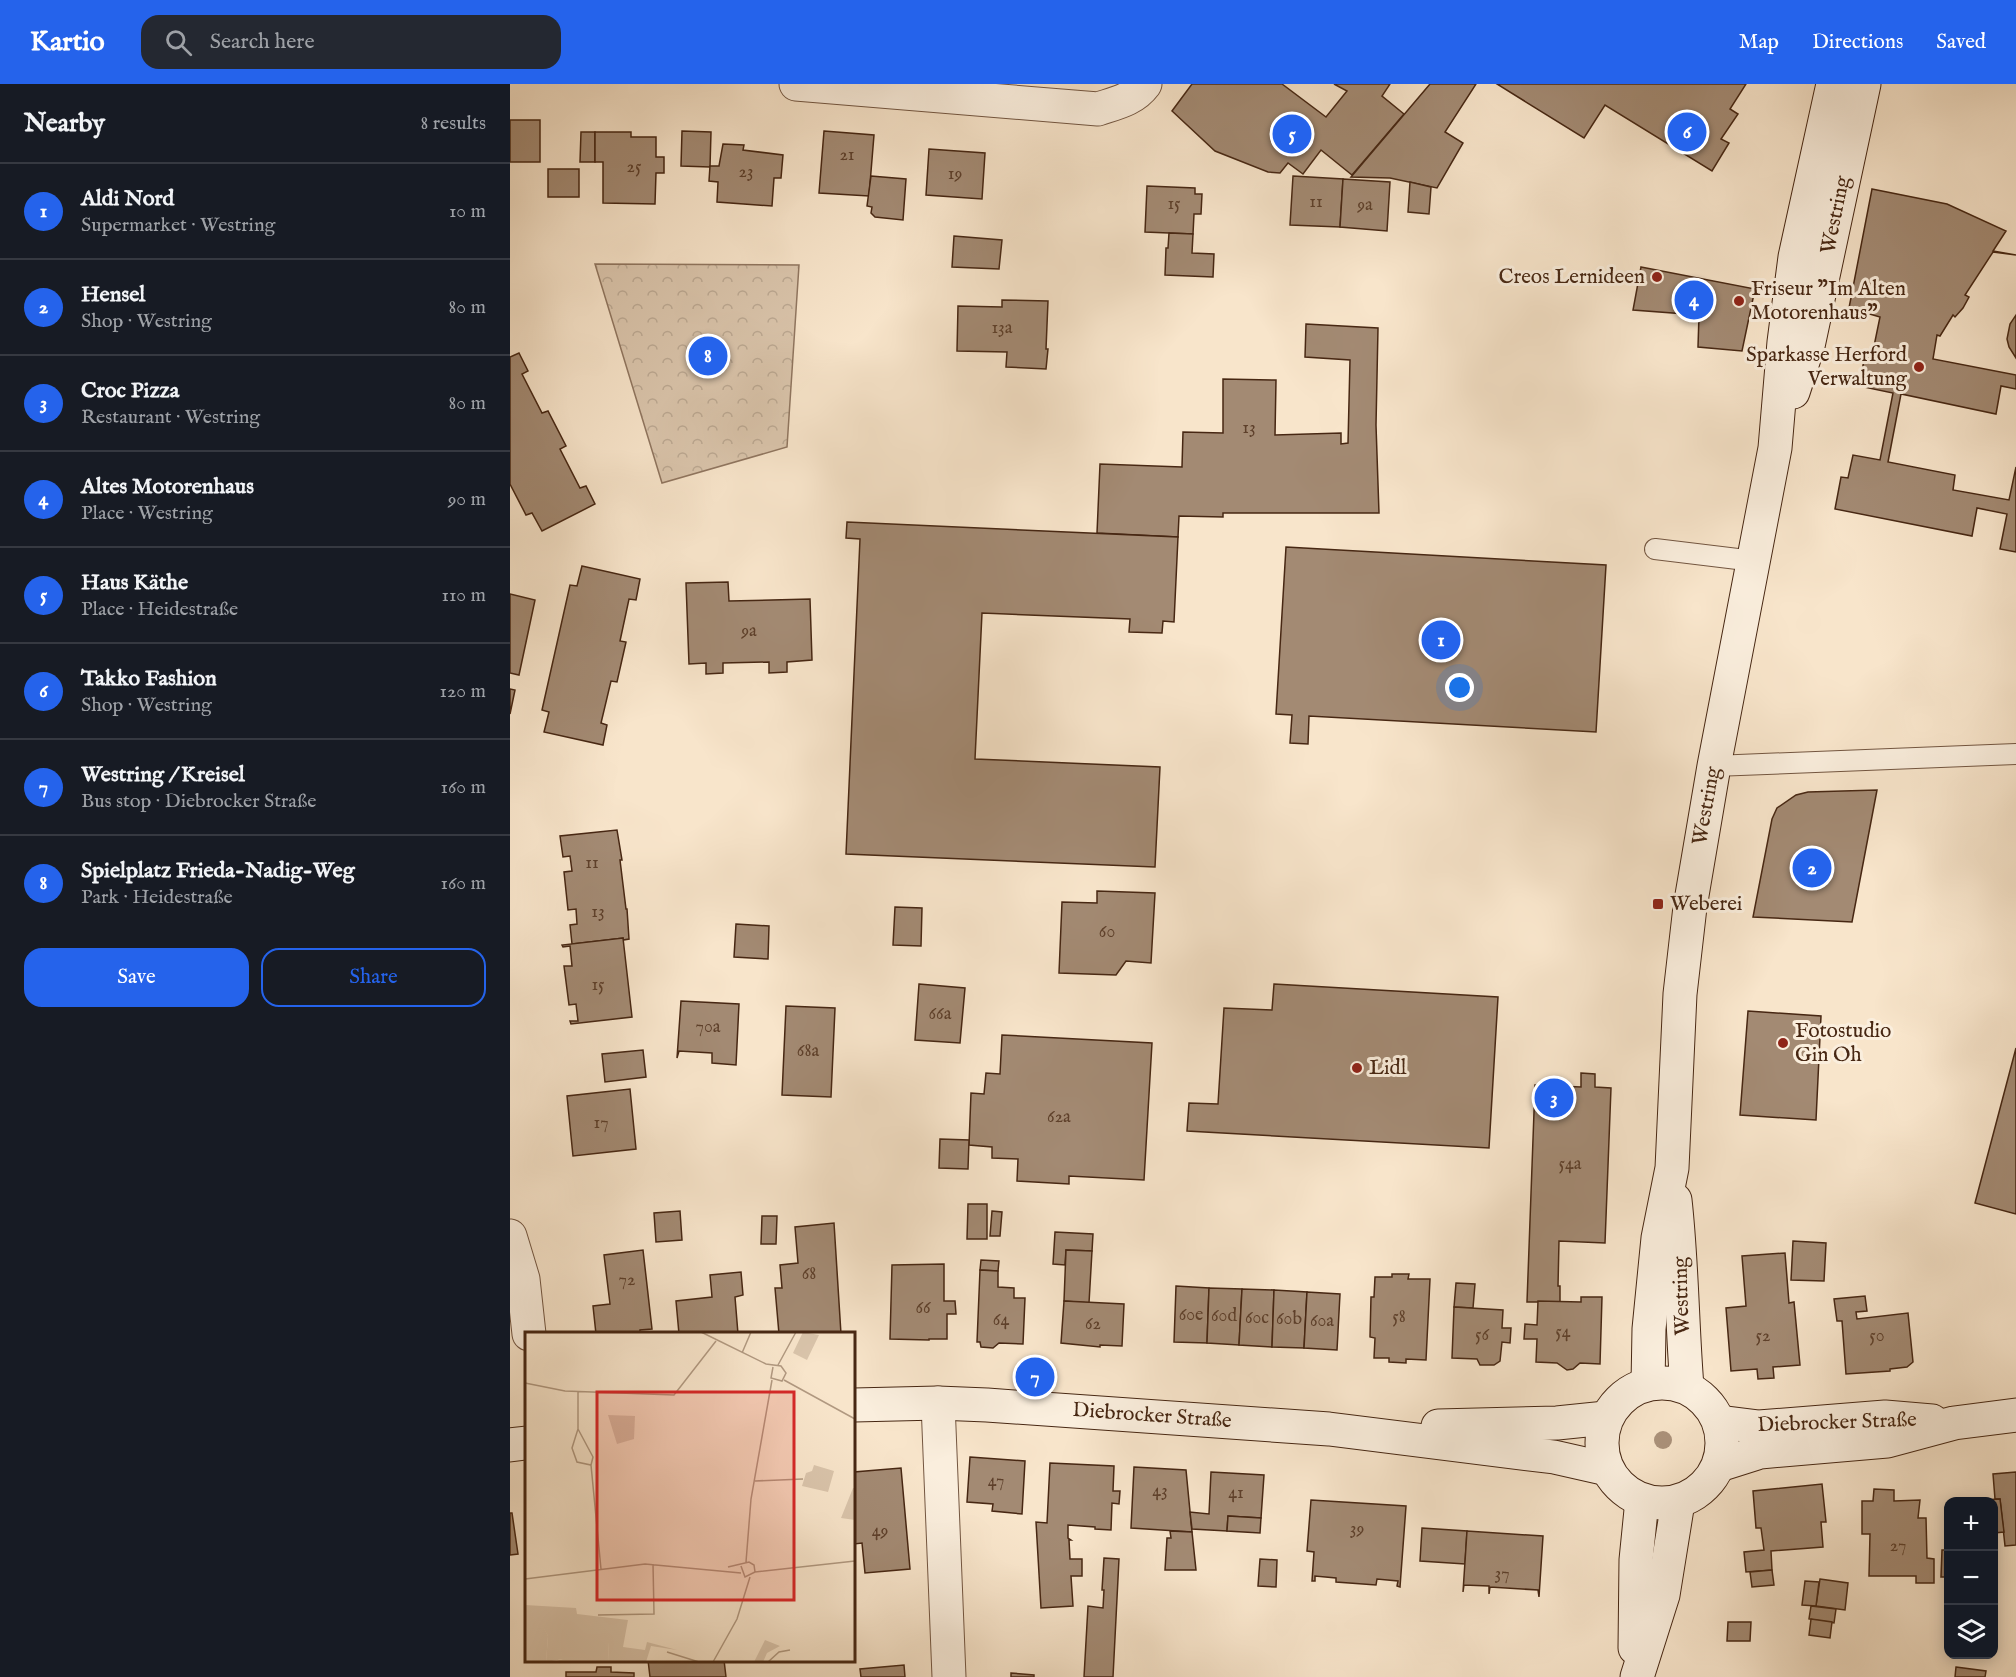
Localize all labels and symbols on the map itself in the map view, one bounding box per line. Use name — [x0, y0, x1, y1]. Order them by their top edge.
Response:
pin: 6 — [1668, 110, 1706, 154]
pin: 5 — [1272, 112, 1312, 156]
house number: 21 — [839, 144, 855, 167]
house number: 25 — [627, 156, 642, 179]
house number: 23 — [738, 161, 754, 184]
house number: 19 — [948, 163, 962, 186]
street label: Westring — [1815, 173, 1857, 256]
house number: 11 — [1309, 191, 1323, 214]
house number: 15 — [1167, 193, 1181, 216]
house number: 9a — [1356, 194, 1373, 217]
place label: Creos Lernideen — [1499, 264, 1645, 291]
marker: Creos Lernideen — [1650, 270, 1664, 284]
place label: Friseur "Im Alten Motorenhaus" — [1751, 276, 1906, 327]
pin: 4 — [1674, 278, 1714, 322]
marker: Friseur "Im Alten Motorenhaus" — [1732, 294, 1746, 308]
house number: 13a — [991, 317, 1013, 340]
pin: 8 — [688, 334, 728, 378]
place label: Sparkasse Herford Verwaltung — [1746, 342, 1908, 393]
marker: Sparkasse Herford Verwaltung — [1912, 360, 1926, 374]
house number: 13 — [1242, 417, 1256, 440]
pin: 1 — [1422, 618, 1460, 662]
house number: 9a — [740, 620, 757, 643]
your location — [1445, 673, 1474, 702]
street label: Westring — [1687, 764, 1727, 847]
pin: 2 — [1792, 846, 1832, 890]
house number: 11 — [585, 852, 599, 875]
place label: Weberei — [1670, 891, 1742, 918]
marker: Weberei — [1651, 897, 1665, 911]
house number: 13 — [591, 901, 605, 924]
house number: 60 — [1099, 921, 1115, 944]
house number: 15 — [591, 974, 605, 997]
house number: 66a — [929, 1003, 952, 1026]
house number: 70a — [695, 1016, 721, 1039]
place label: Fotostudio Gin Oh — [1795, 1018, 1891, 1069]
marker: Fotostudio Gin Oh — [1776, 1036, 1790, 1050]
house number: 68a — [797, 1040, 819, 1063]
place label: Lidl — [1369, 1055, 1407, 1082]
marker: Lidl — [1350, 1061, 1364, 1075]
pin: 3 — [1534, 1076, 1574, 1120]
house number: 62a — [1047, 1106, 1071, 1129]
house number: 17 — [593, 1112, 609, 1135]
house number: 54a — [1558, 1153, 1582, 1176]
street label: Westring — [1667, 1255, 1697, 1336]
house number: 68 — [802, 1263, 816, 1286]
house number: 72 — [619, 1269, 635, 1292]
house number: 66 — [915, 1297, 931, 1320]
house number: 60e — [1179, 1304, 1203, 1327]
house number: 60d — [1211, 1305, 1237, 1328]
house number: 58 — [1392, 1306, 1406, 1329]
house number: 60c — [1245, 1307, 1269, 1330]
house number: 60b — [1276, 1308, 1302, 1331]
house number: 64 — [993, 1309, 1009, 1332]
house number: 60a — [1310, 1310, 1334, 1333]
house number: 62 — [1085, 1313, 1101, 1336]
house number: 54 — [1555, 1321, 1571, 1344]
house number: 56 — [1475, 1324, 1489, 1347]
house number: 52 — [1756, 1325, 1770, 1348]
house number: 50 — [1869, 1325, 1885, 1348]
inset map — [525, 1332, 855, 1662]
pin: 7 — [1016, 1354, 1054, 1400]
street label: Diebrocker Straße — [1072, 1397, 1233, 1435]
street label: Diebrocker Straße — [1757, 1407, 1918, 1439]
house number: 47 — [988, 1470, 1004, 1493]
house number: 43 — [1152, 1480, 1168, 1503]
house number: 41 — [1228, 1482, 1244, 1505]
house number: 39 — [1350, 1518, 1364, 1541]
house number: 49 — [872, 1520, 888, 1543]
house number: 27 — [1890, 1535, 1906, 1558]
house number: 37 — [1494, 1563, 1510, 1586]

